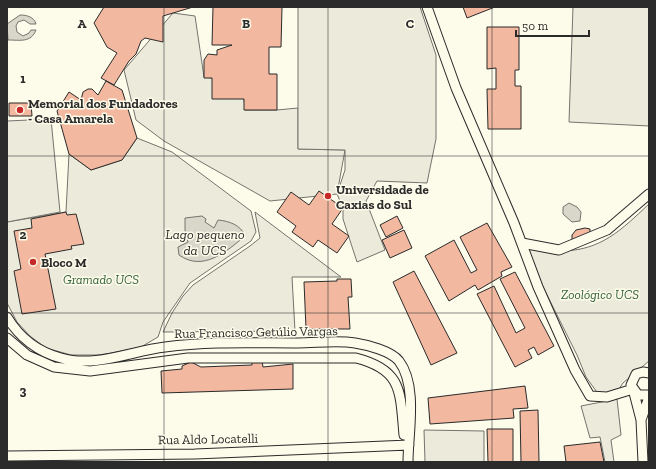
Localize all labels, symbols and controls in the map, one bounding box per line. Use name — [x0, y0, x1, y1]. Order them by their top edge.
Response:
scale bar — [516, 12, 589, 38]
text: A — [78, 16, 87, 31]
text: B — [242, 16, 250, 31]
text: C — [406, 16, 414, 31]
text: 50 m — [522, 19, 549, 33]
text: 1 — [20, 71, 26, 86]
place label: Memorial dos Fundadores - Casa Amarela — [28, 96, 178, 126]
marker: Memorial dos Fundadores - Casa Amarela — [15, 105, 25, 115]
place label: Universidade de Caxias do Sul — [336, 182, 429, 212]
marker: Universidade de Caxias do Sul — [323, 191, 333, 201]
water label: Lago pequeno da UCS — [165, 226, 245, 259]
text: 2 — [20, 227, 27, 242]
place label: Bloco M — [41, 255, 87, 270]
marker: Bloco M — [28, 257, 38, 267]
park label: Gramado UCS — [63, 272, 139, 287]
park label: Zoológico UCS — [561, 287, 639, 302]
street label: Rua Francisco Getúlio Vargas — [174, 323, 338, 341]
text: 3 — [20, 383, 27, 398]
street label: Rua Aldo Locatelli — [158, 431, 259, 447]

